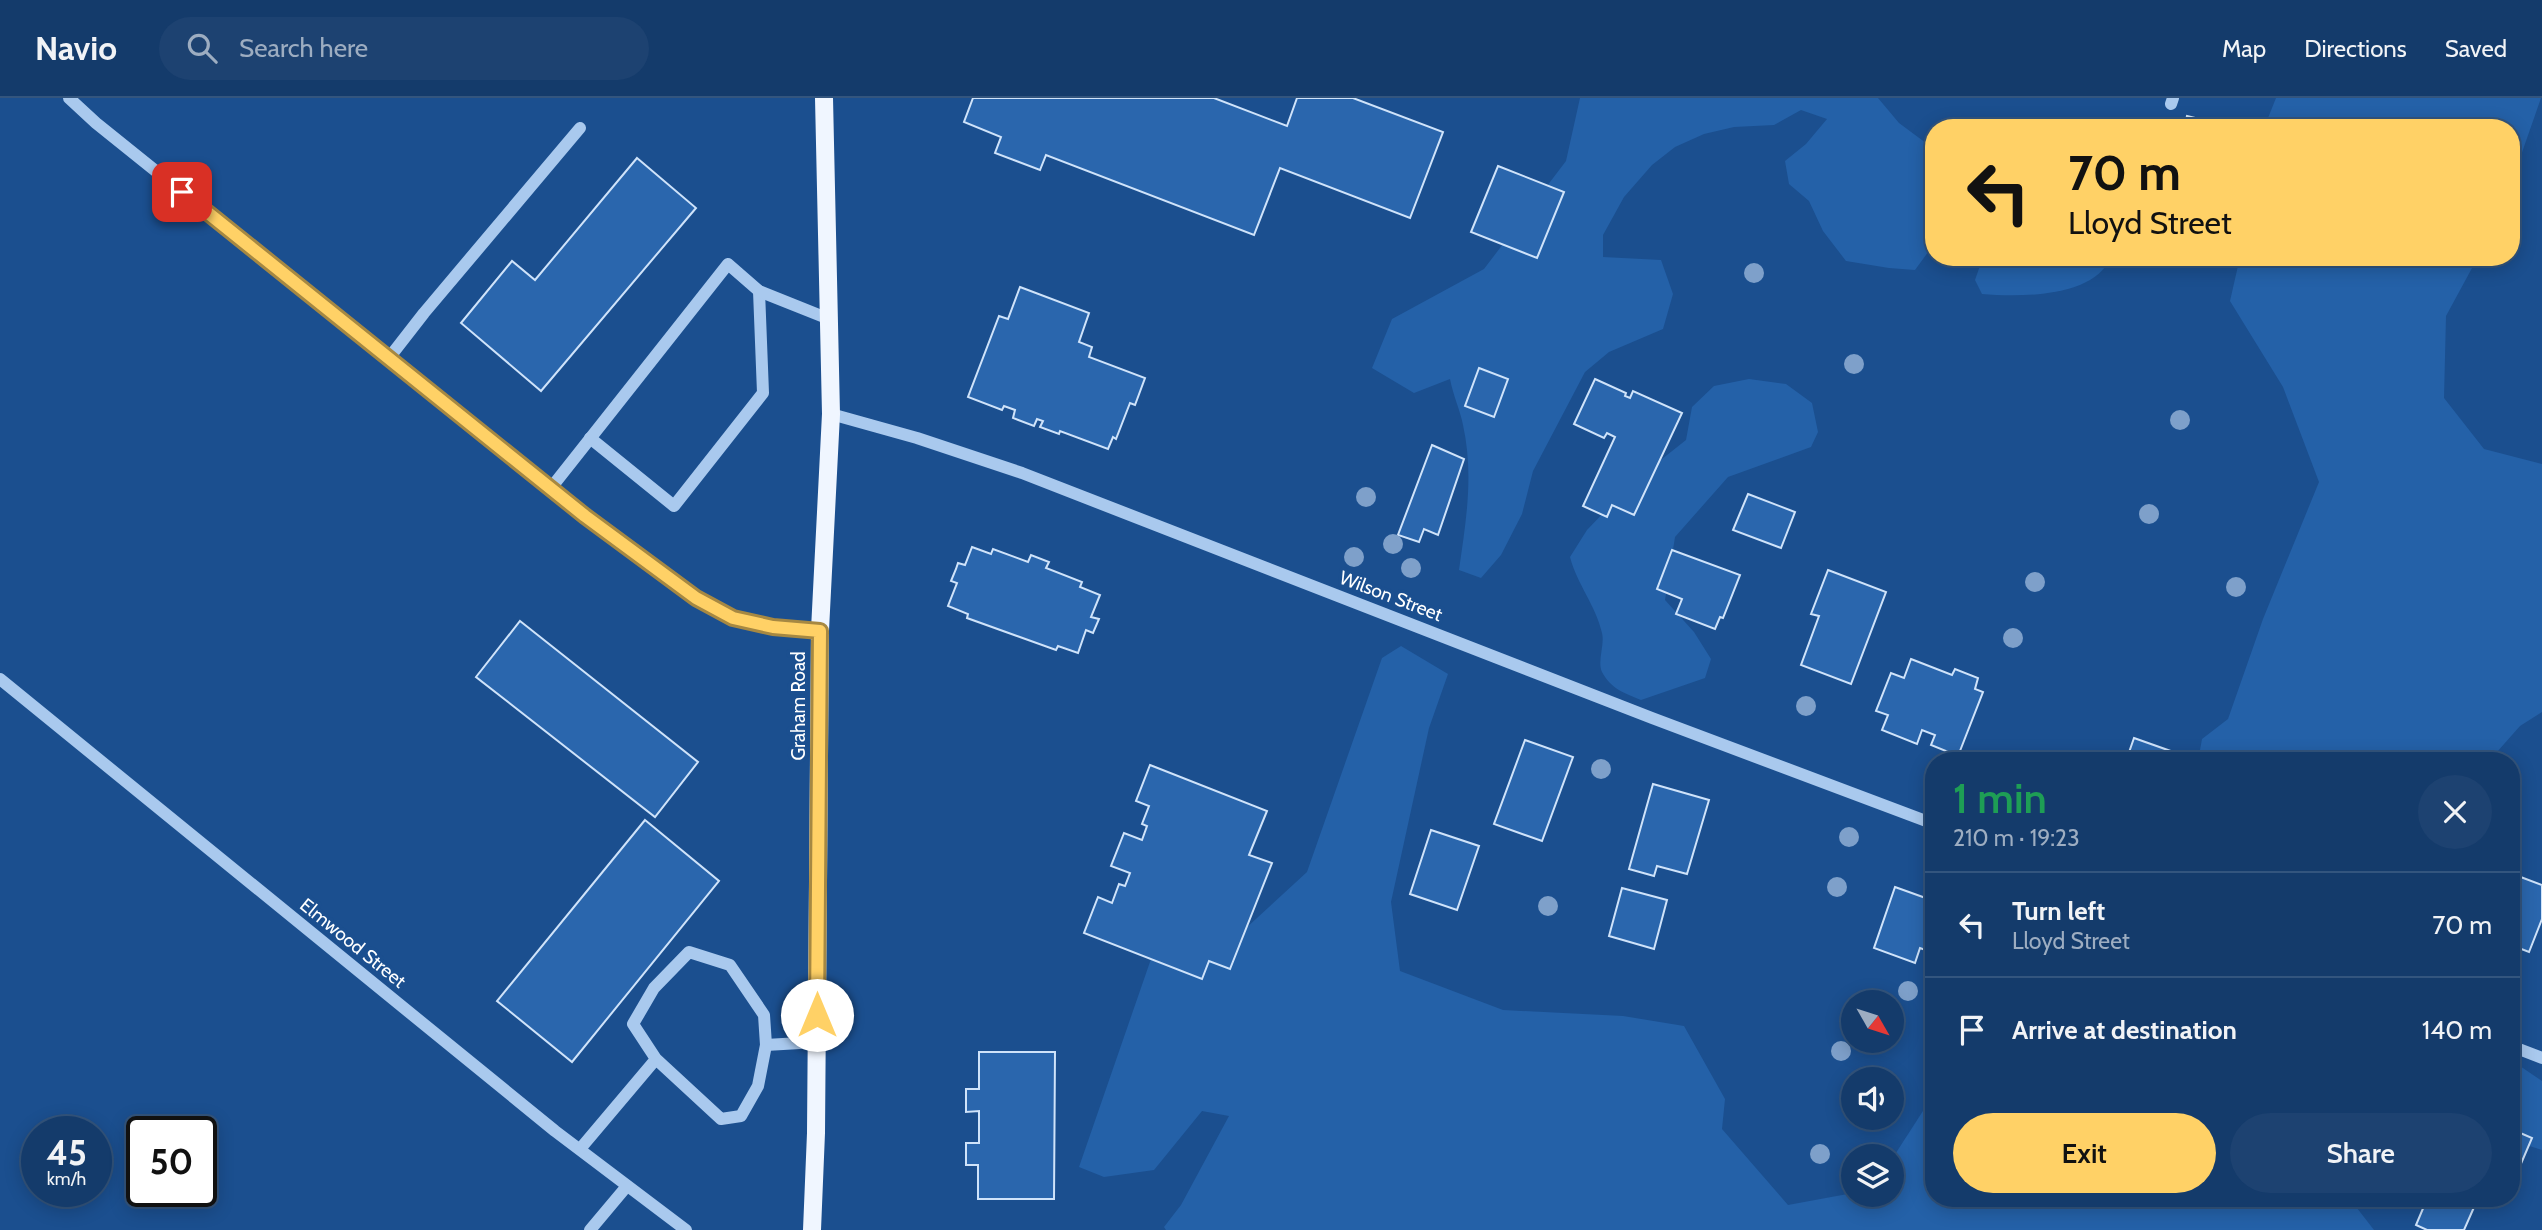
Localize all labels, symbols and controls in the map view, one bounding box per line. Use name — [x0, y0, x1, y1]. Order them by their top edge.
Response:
search box — [159, 17, 649, 80]
text: Navio — [35, 28, 117, 68]
icon: search — [183, 29, 221, 67]
text: Search here — [239, 32, 368, 64]
text: Map — [2222, 34, 2266, 63]
text: Directions — [2304, 34, 2407, 63]
text: Saved — [2445, 34, 2507, 63]
text: 70 m — [2068, 143, 2181, 202]
icon: left — [1953, 147, 2044, 238]
pin — [152, 162, 212, 222]
icon: arrive — [163, 173, 201, 211]
text: Lloyd Street — [2068, 203, 2232, 242]
street label: Wilson Street — [1336, 566, 1446, 626]
street label: Graham Road — [787, 651, 810, 761]
text: 1 min — [1953, 772, 2047, 824]
button: close — [2418, 775, 2492, 849]
text: 210 m · 19:23 — [1953, 824, 2080, 852]
street label: Elmwood Street — [295, 893, 411, 993]
text: Turn left — [2012, 895, 2105, 927]
icon: left — [1953, 906, 1991, 944]
text: 70 m — [2432, 909, 2492, 941]
text: Lloyd Street — [2012, 927, 2130, 955]
position arrow — [780, 978, 854, 1052]
north arrow — [1841, 990, 1904, 1054]
map controls — [1841, 990, 1904, 1207]
icon: arrive — [1953, 1011, 1991, 1049]
text: Arrive at destination — [2012, 1014, 2237, 1046]
text: 140 m — [2422, 1014, 2492, 1046]
button: sound — [1841, 1067, 1904, 1130]
button: Exit — [1953, 1113, 2216, 1193]
button: Share — [2230, 1113, 2492, 1193]
speed limit sign: 50 — [126, 1116, 217, 1207]
text: 45 — [46, 1131, 87, 1174]
button: layers — [1841, 1144, 1904, 1207]
text: km/h — [47, 1168, 86, 1190]

